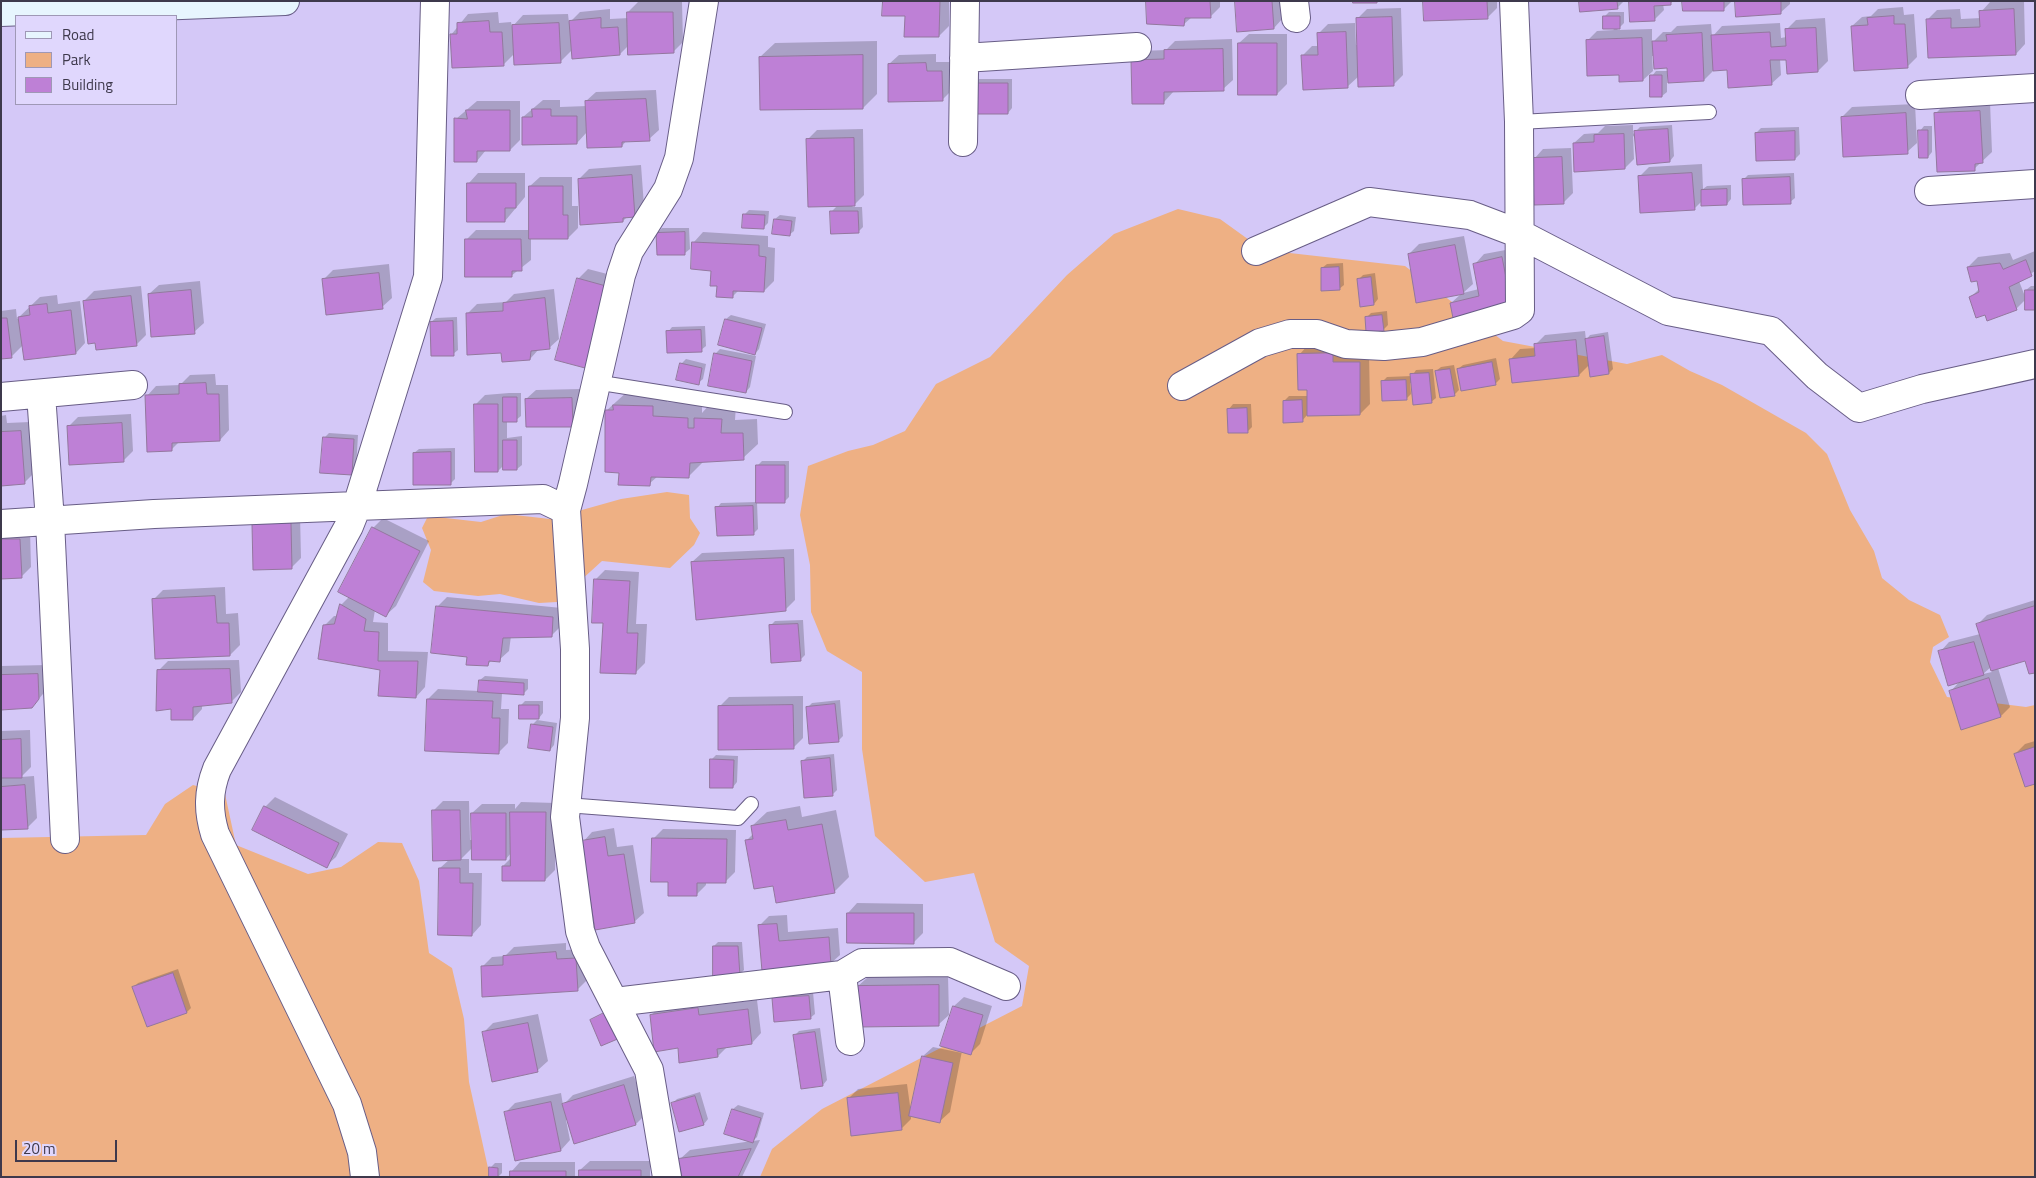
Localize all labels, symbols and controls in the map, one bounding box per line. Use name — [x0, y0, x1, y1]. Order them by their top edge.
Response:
legend — [15, 15, 178, 105]
text: Road — [62, 23, 94, 46]
text: Park — [62, 48, 91, 71]
text: Building — [62, 73, 113, 96]
scale bar — [18, 1130, 120, 1162]
text: 20 m — [23, 1137, 56, 1160]

